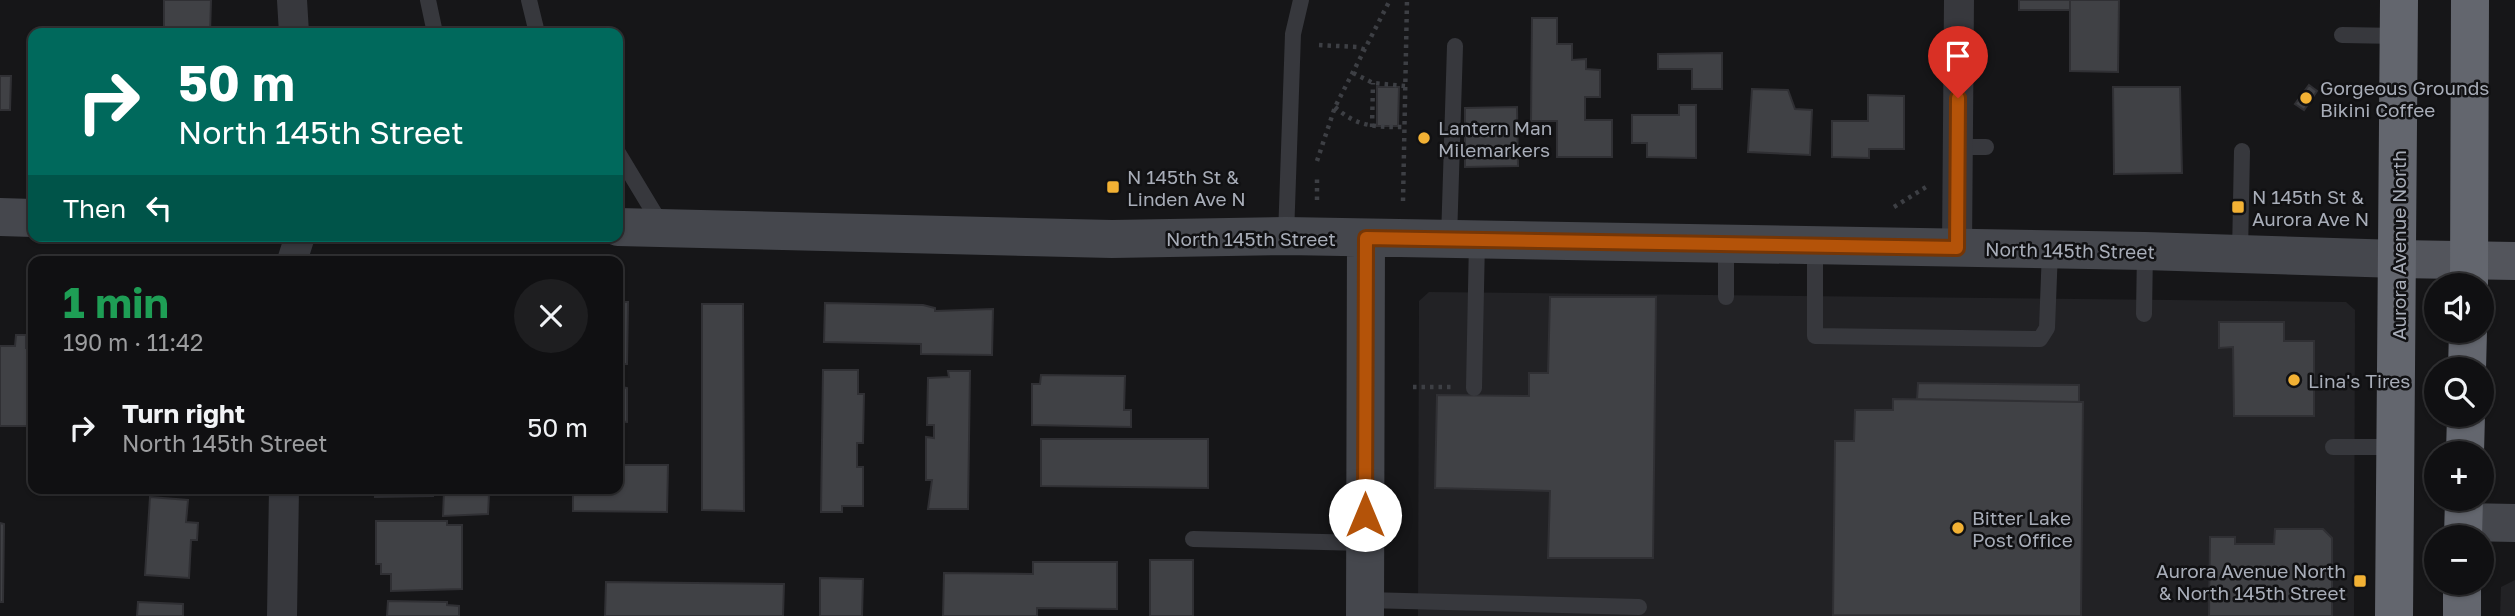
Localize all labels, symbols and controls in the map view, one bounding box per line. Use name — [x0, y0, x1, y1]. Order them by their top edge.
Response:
pin — [1928, 26, 1988, 98]
icon: arrive — [1939, 37, 1977, 75]
text: 50 m — [178, 53, 295, 112]
icon: right — [63, 56, 154, 147]
place label: Gorgeous Grounds Bikini Coffee — [2320, 76, 2489, 121]
marker: Gorgeous Grounds Bikini Coffee — [2298, 90, 2314, 106]
text: North 145th Street — [178, 113, 464, 151]
place label: Lantern Man Milemarkers — [1438, 116, 1552, 161]
marker: Lantern Man Milemarkers — [1416, 130, 1432, 146]
street label: Aurora Avenue North — [2387, 150, 2410, 340]
place label: N 145th St & Linden Ave N — [1127, 165, 1246, 210]
marker: N 145th St & Linden Ave N — [1105, 179, 1121, 195]
place label: N 145th St & Aurora Ave N — [2252, 185, 2369, 230]
icon: left — [140, 189, 178, 227]
text: Then — [63, 193, 126, 224]
marker: N 145th St & Aurora Ave N — [2230, 199, 2246, 215]
street label: North 145th Street — [1166, 227, 1336, 250]
street label: North 145th Street — [1985, 237, 2155, 263]
map controls — [2424, 273, 2494, 595]
button: sound — [2424, 273, 2494, 343]
text: 1 min — [63, 277, 169, 327]
button: close — [514, 279, 588, 353]
text: 190 m · 11:42 — [63, 328, 203, 356]
button: search — [2424, 357, 2494, 427]
place label: Lina's Tires — [2308, 369, 2410, 392]
marker: Lina's Tires — [2286, 372, 2302, 388]
text: Turn right — [122, 398, 245, 429]
icon: right — [63, 409, 101, 447]
text: 50 m — [527, 412, 588, 443]
text: North 145th Street — [122, 429, 328, 457]
button: + — [2424, 441, 2494, 511]
position arrow — [1328, 478, 1402, 552]
place label: Bitter Lake Post Office — [1972, 506, 2073, 551]
marker: Bitter Lake Post Office — [1950, 520, 1966, 536]
button: − — [2424, 525, 2494, 595]
place label: Aurora Avenue North & North 145th Street — [2156, 559, 2346, 604]
marker: Aurora Avenue North & North 145th Street — [2352, 573, 2368, 589]

